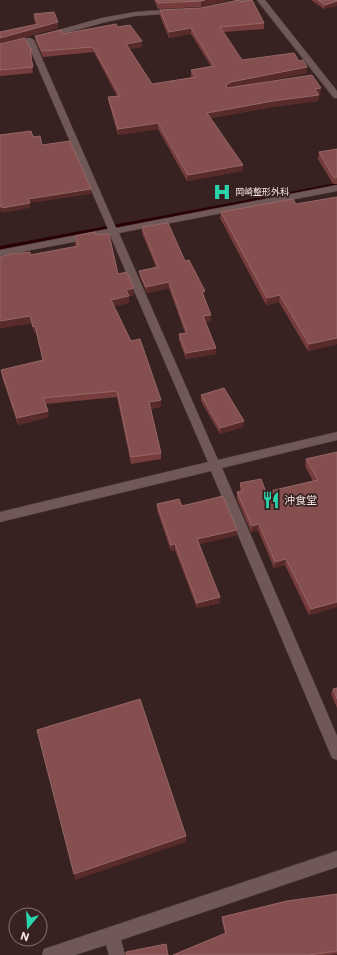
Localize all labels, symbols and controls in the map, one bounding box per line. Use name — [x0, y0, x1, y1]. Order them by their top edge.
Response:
hospital icon: 岡崎整形外科 — [212, 182, 232, 202]
place label: 岡崎整形外科 — [235, 186, 289, 197]
restaurant icon: 沖食堂 — [261, 490, 281, 510]
place label: 沖食堂 — [284, 493, 317, 506]
north arrow — [8, 907, 48, 947]
text: N — [19, 930, 31, 944]

